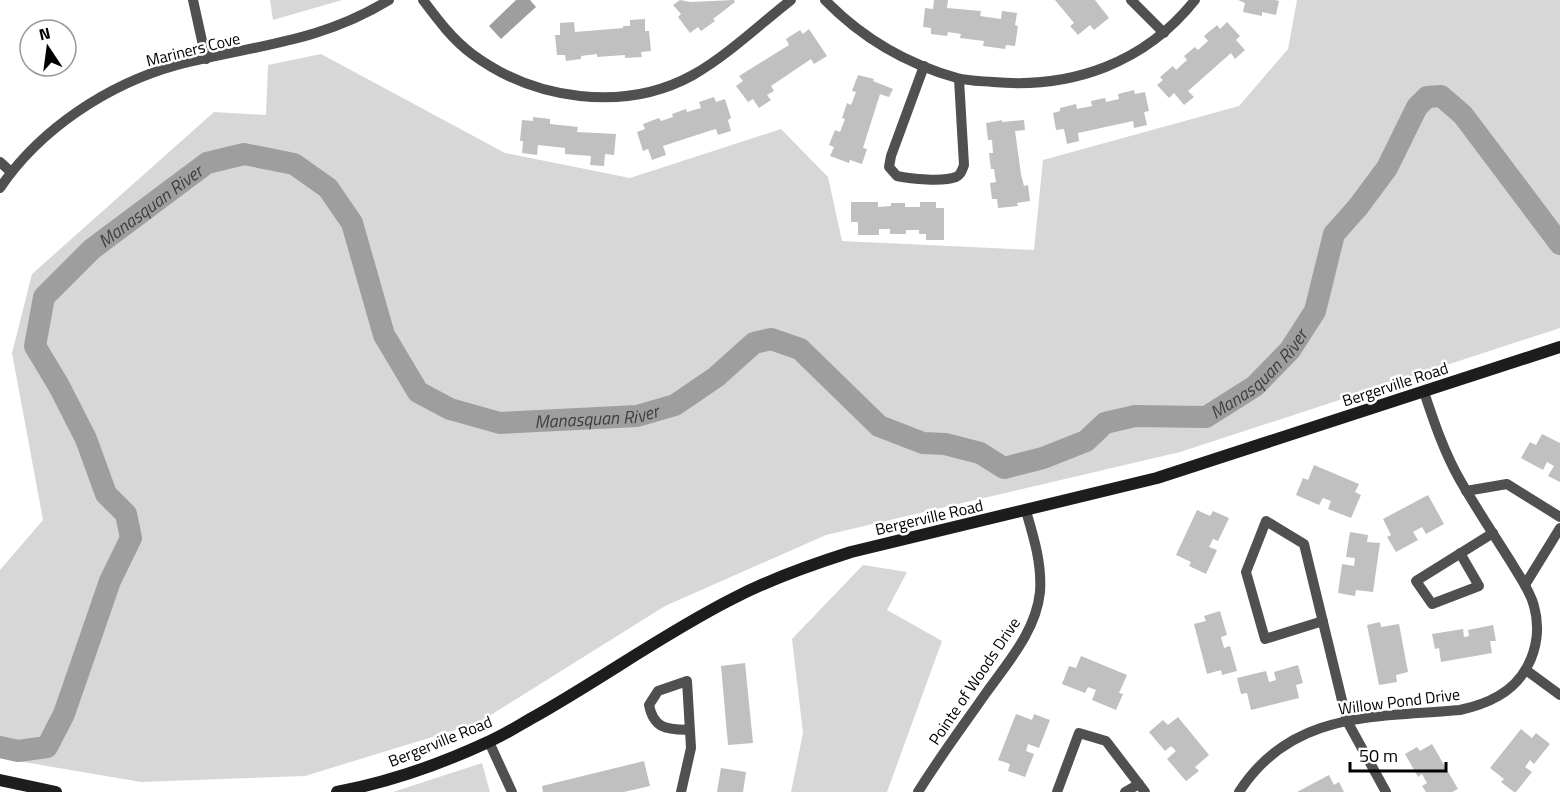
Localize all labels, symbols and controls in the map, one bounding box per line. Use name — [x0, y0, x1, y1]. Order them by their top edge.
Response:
north arrow — [18, 18, 78, 78]
text: N — [37, 20, 53, 46]
street label: Mariners Cove — [143, 26, 243, 72]
water label: Manasquan River — [92, 156, 210, 254]
water label: Manasquan River — [1204, 322, 1315, 425]
street label: Bergerville Road — [1339, 356, 1451, 412]
water label: Manasquan River — [534, 396, 664, 435]
street label: Bergerville Road — [873, 493, 985, 541]
street label: Pointe of Woods Drive — [922, 612, 1026, 750]
street label: Willow Pond Drive — [1337, 682, 1461, 720]
street label: Bergerville Road — [384, 709, 496, 773]
scale bar — [1350, 735, 1446, 773]
text: 50 m — [1359, 742, 1398, 769]

